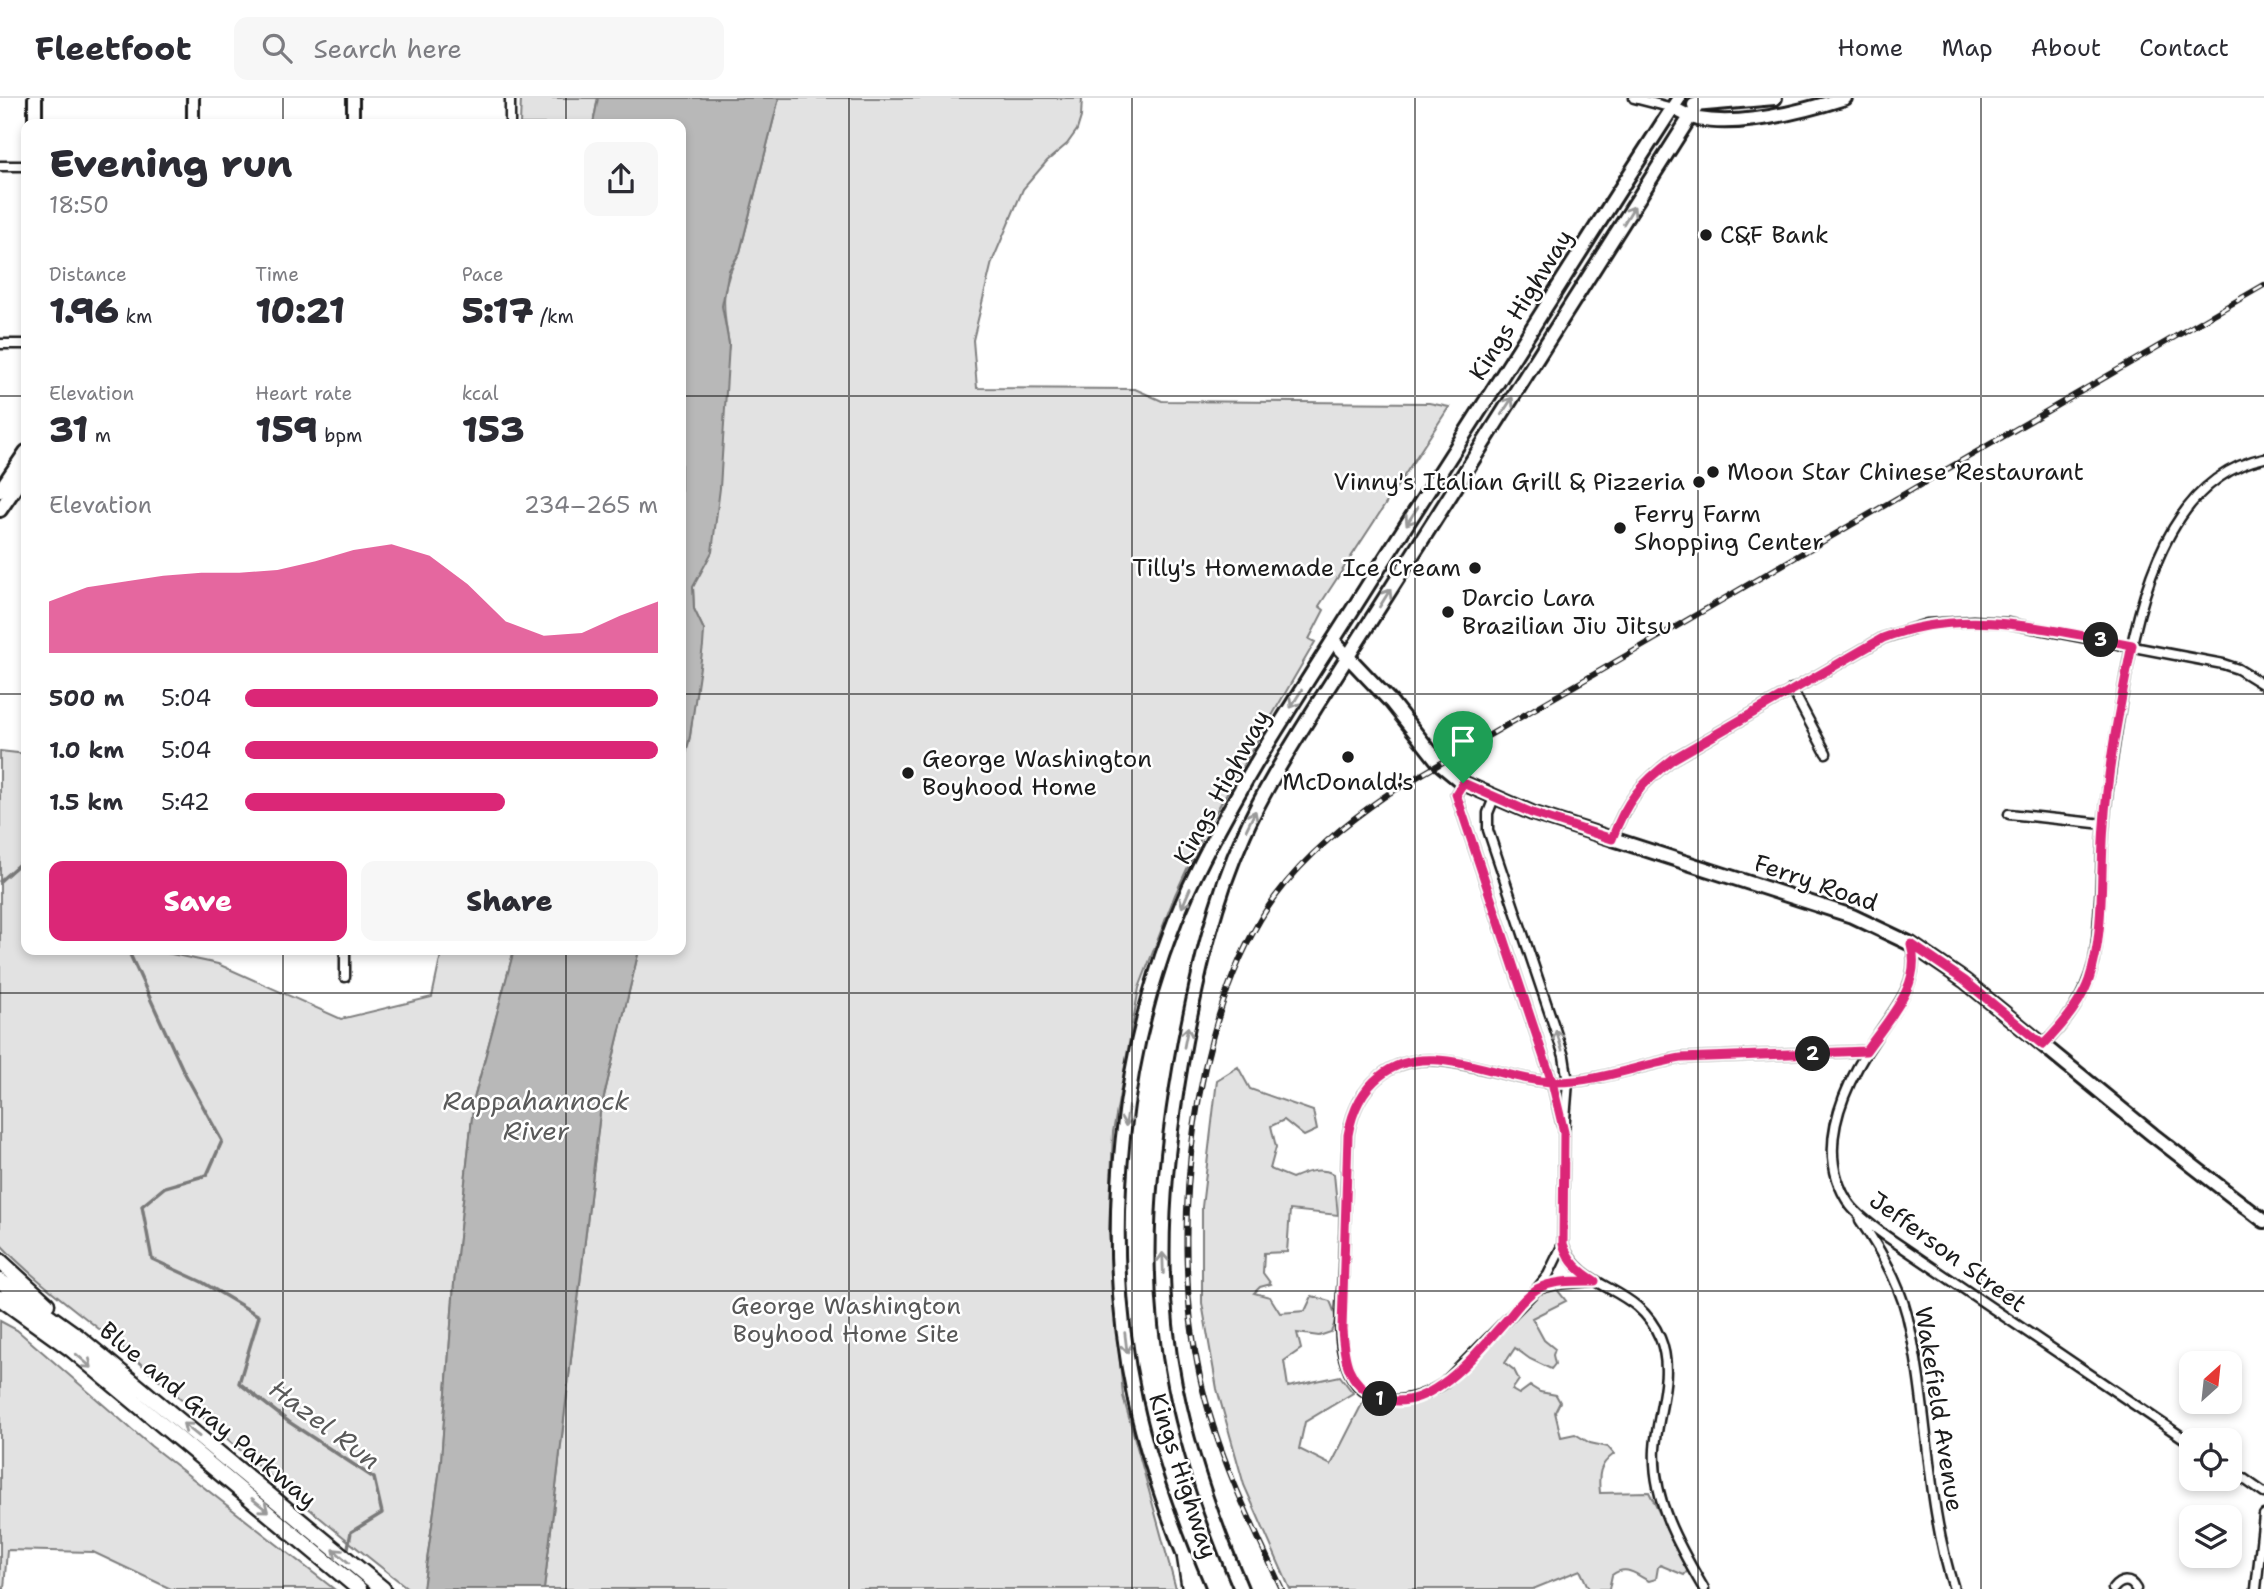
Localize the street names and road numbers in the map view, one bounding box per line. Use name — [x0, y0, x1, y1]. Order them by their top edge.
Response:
street label: Kings Highway — [1462, 223, 1580, 387]
street label: Kings Highway — [1166, 704, 1278, 870]
street label: Ferry Road — [1750, 847, 1882, 919]
street label: Jefferson Street — [1863, 1184, 2033, 1320]
street label: Wakefield Avenue — [1907, 1304, 1971, 1514]
street label: Blue and Gray Parkway — [93, 1315, 323, 1515]
street label: Kings Highway — [1141, 1389, 1225, 1563]

